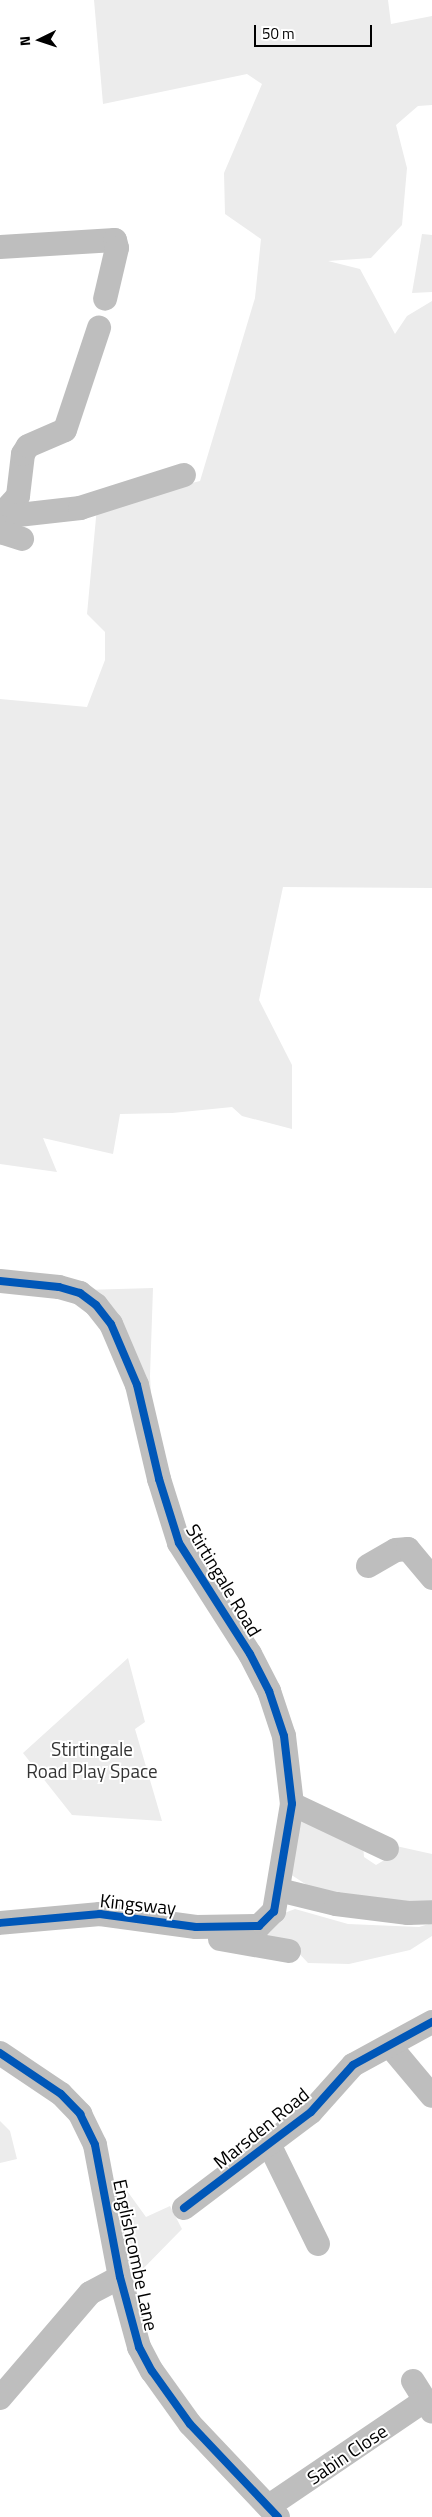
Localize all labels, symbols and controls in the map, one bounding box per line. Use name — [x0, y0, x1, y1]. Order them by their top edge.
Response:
north arrow — [15, 15, 65, 65]
scale bar — [257, 15, 374, 47]
text: 50 m — [262, 22, 295, 45]
text: N — [14, 36, 35, 47]
street label: Stirtingale Road — [181, 1520, 267, 1640]
park label: Stirtingale Road Play Space — [26, 1738, 158, 1782]
street label: Kingsway — [99, 1889, 177, 1919]
street label: Marsden Road — [209, 2083, 313, 2173]
street label: Englishcombe Lane — [109, 2177, 163, 2333]
street label: Sabin Close — [303, 2419, 391, 2489]

